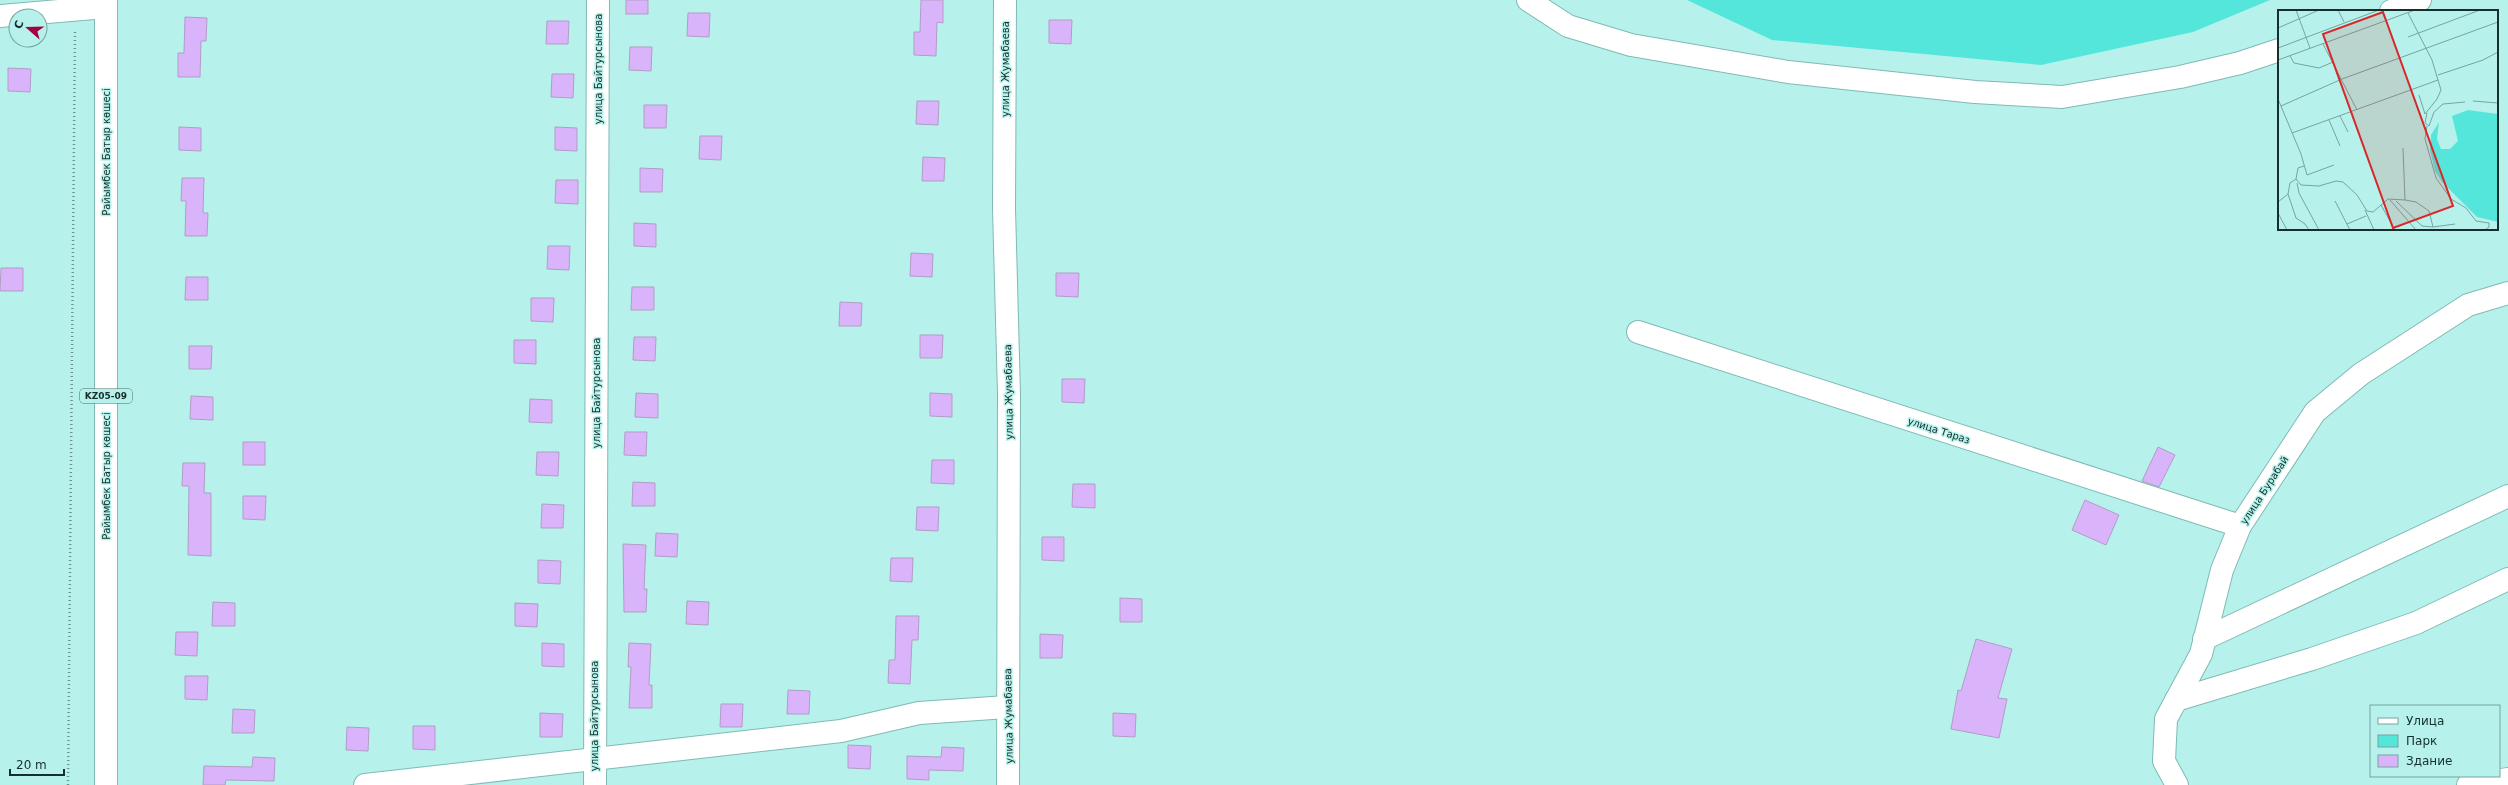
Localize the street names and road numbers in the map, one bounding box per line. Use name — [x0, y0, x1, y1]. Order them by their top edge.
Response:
street label: улица Байтурсынова — [593, 14, 604, 124]
street label: улица Жумабаева — [1000, 21, 1011, 117]
street label: Райымбек Батыр көшесі — [101, 88, 112, 216]
street label: улица Байтурсынова — [591, 338, 602, 448]
street label: улица Жумабаева — [1002, 344, 1015, 440]
road number: KZ05-09 — [80, 389, 132, 403]
street label: Райымбек Батыр көшесі — [101, 412, 112, 540]
street label: улица Тараз — [1906, 415, 1971, 446]
street label: улица Бурабай — [2238, 454, 2291, 526]
street label: улица Байтурсынова — [589, 661, 600, 771]
street label: улица Жумабаева — [1002, 668, 1015, 764]

